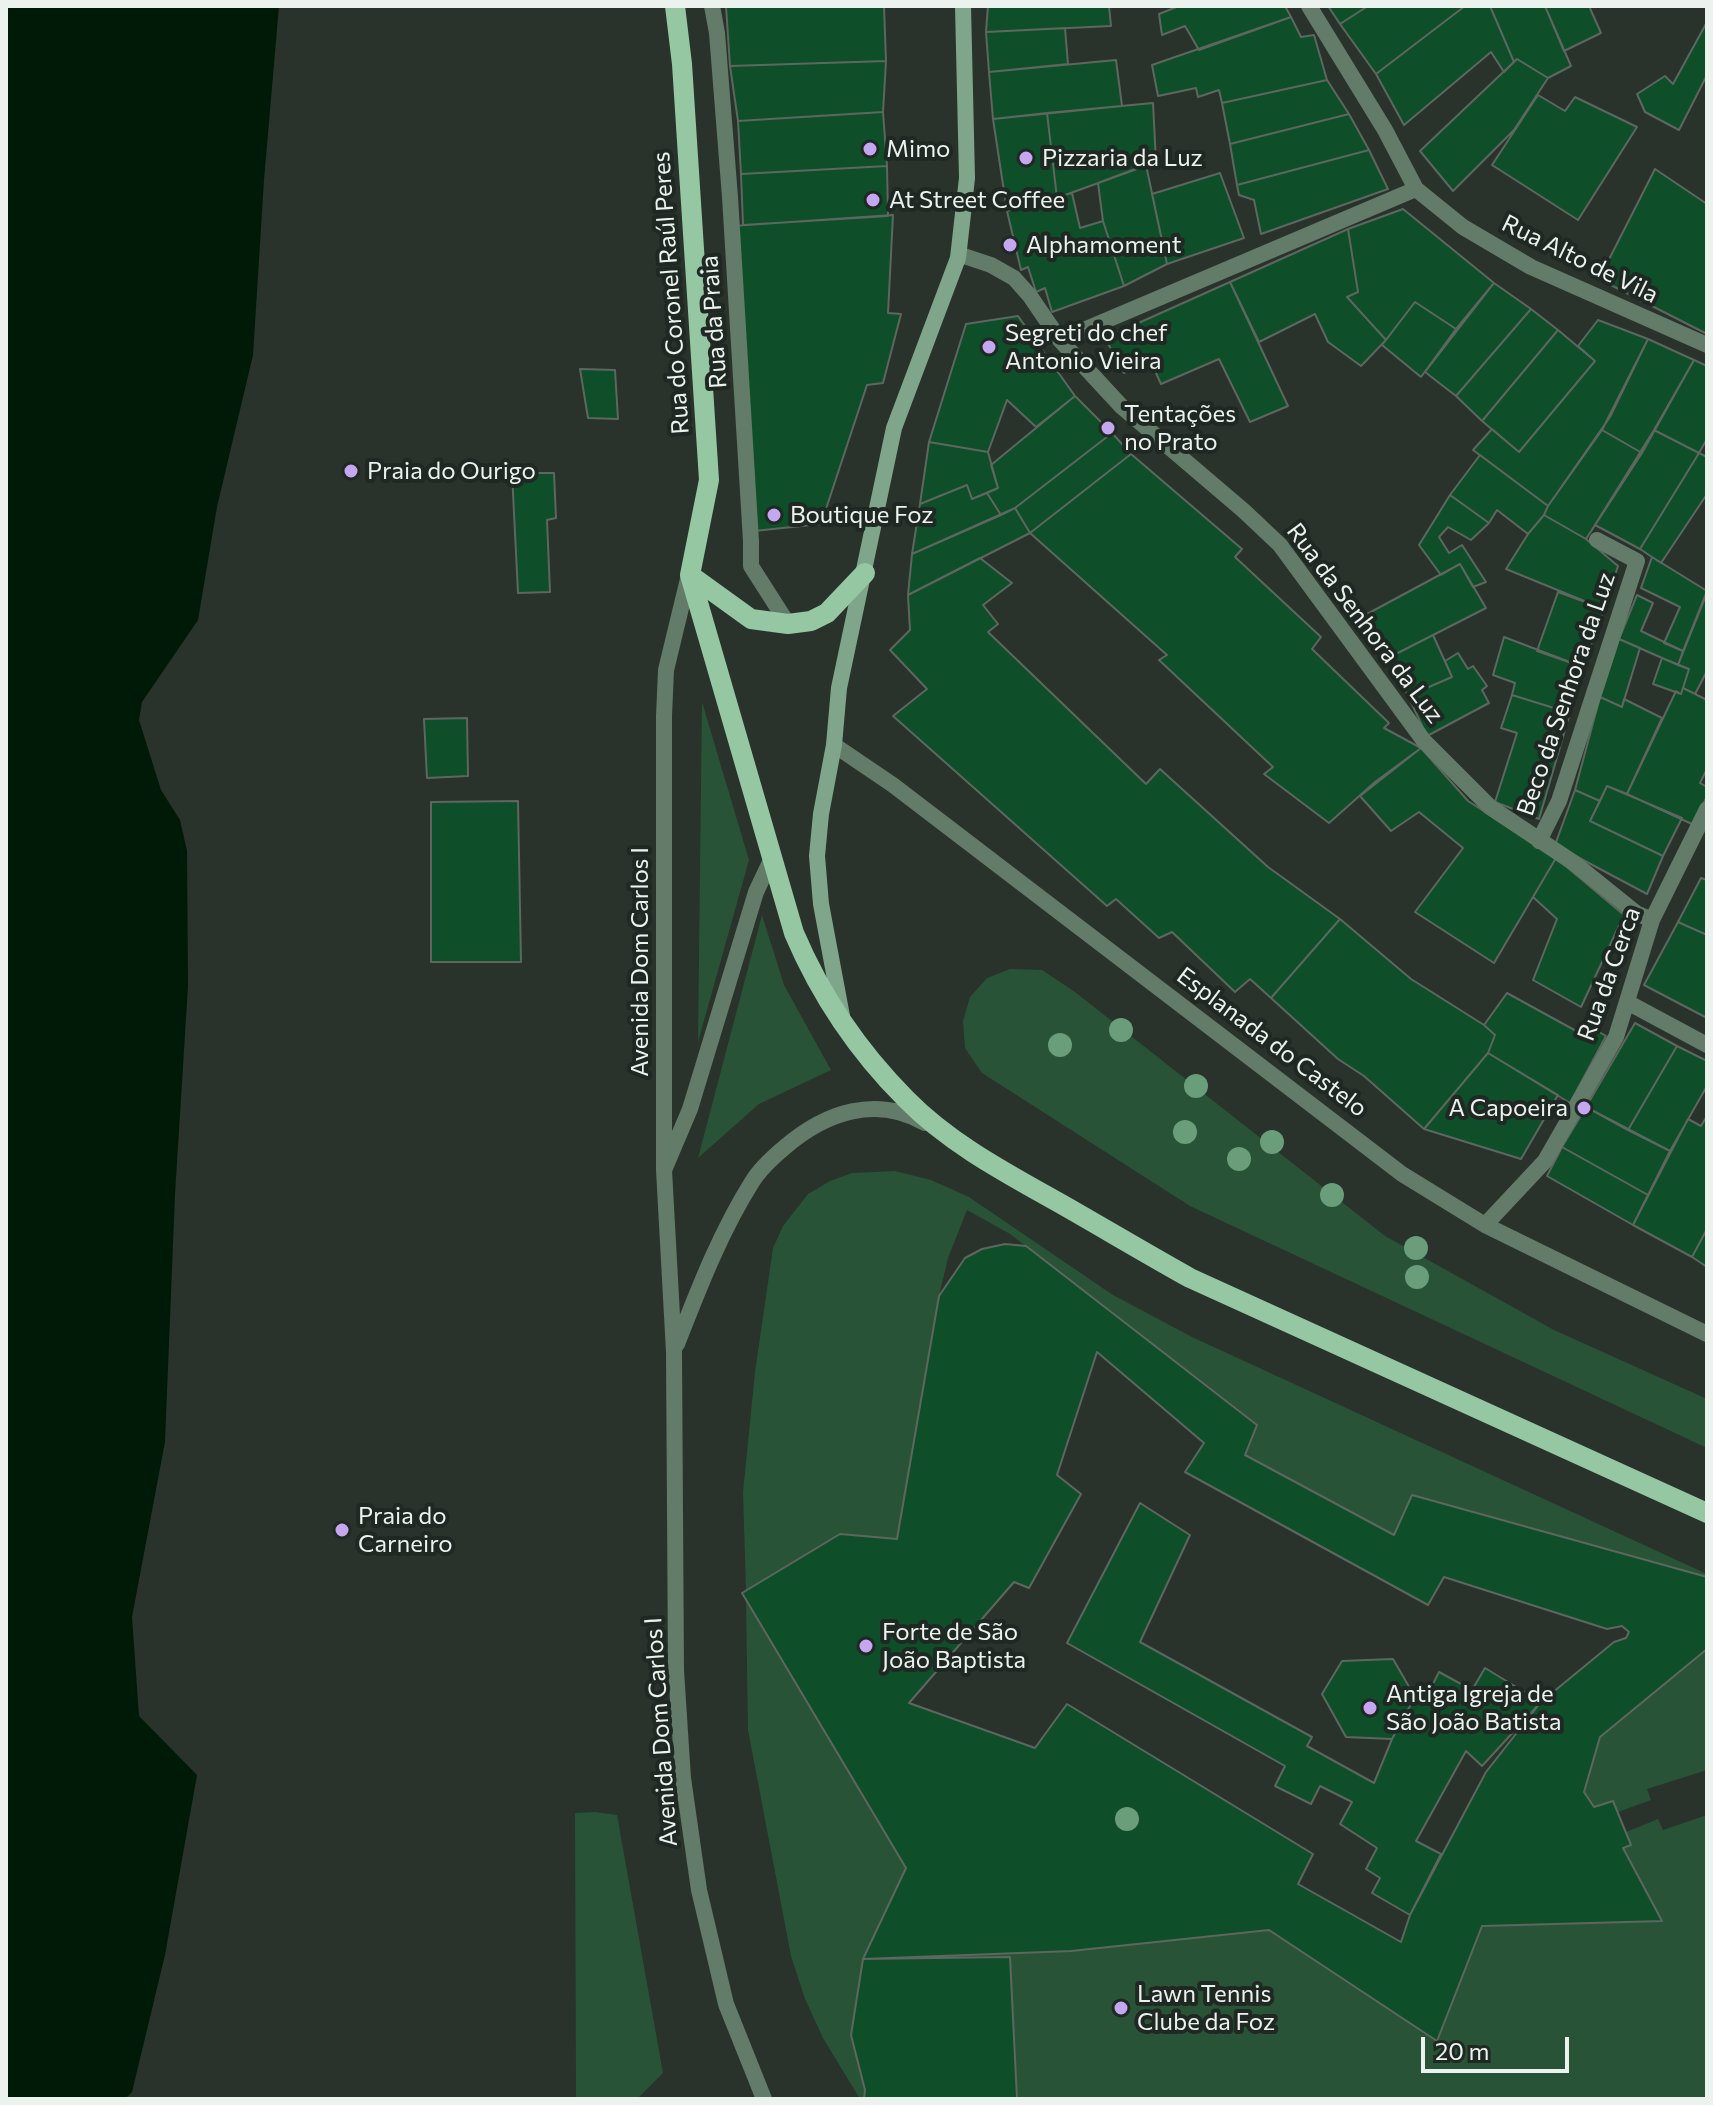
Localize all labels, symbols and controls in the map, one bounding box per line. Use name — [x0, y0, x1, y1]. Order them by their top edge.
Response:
place label: Mimo — [886, 135, 950, 163]
marker: Mimo — [861, 140, 879, 158]
place label: Pizzaria da Luz — [1042, 144, 1203, 172]
marker: Pizzaria da Luz — [1017, 149, 1035, 167]
street label: Rua do Coronel Raúl Peres — [647, 151, 695, 435]
place label: At Street Coffee — [889, 186, 1065, 214]
marker: At Street Coffee — [864, 191, 882, 209]
street label: Rua Alto de Vila — [1497, 209, 1663, 309]
place label: Alphamoment — [1026, 231, 1182, 259]
marker: Alphamoment — [1001, 236, 1019, 254]
street label: Rua da Praia — [695, 255, 733, 389]
place label: Segreti do chef Antonio Vieira — [1005, 319, 1167, 375]
marker: Segreti do chef Antonio Vieira — [980, 338, 998, 356]
place label: Tentações no Prato — [1124, 400, 1236, 456]
marker: Tentações no Prato — [1099, 419, 1117, 437]
place label: Praia do Ourigo — [367, 457, 536, 485]
marker: Praia do Ourigo — [342, 462, 360, 480]
place label: Boutique Foz — [790, 501, 933, 529]
marker: Boutique Foz — [765, 506, 783, 524]
street label: Rua da Senhora da Luz — [1280, 517, 1450, 729]
street label: Beco da Senhora da Luz — [1511, 569, 1621, 819]
street label: Avenida Dom Carlos I — [626, 847, 654, 1077]
street label: Rua da Cerca — [1571, 903, 1647, 1045]
street label: Esplanada do Castelo — [1171, 961, 1373, 1123]
place label: A Capoeira — [1449, 1094, 1568, 1122]
marker: A Capoeira — [1575, 1099, 1593, 1117]
place label: Praia do Carneiro — [358, 1502, 453, 1558]
marker: Praia do Carneiro — [333, 1521, 351, 1539]
street label: Avenida Dom Carlos I — [639, 1616, 683, 1848]
place label: Forte de São João Baptista — [882, 1618, 1026, 1674]
marker: Forte de São João Baptista — [857, 1637, 875, 1655]
place label: Antiga Igreja de São João Batista — [1386, 1680, 1561, 1736]
marker: Antiga Igreja de São João Batista — [1361, 1699, 1379, 1717]
place label: Lawn Tennis Clube da Foz — [1137, 1980, 1275, 2036]
marker: Lawn Tennis Clube da Foz — [1112, 1999, 1130, 2017]
scale bar — [1425, 2021, 1573, 2071]
text: 20 m — [1435, 2036, 1489, 2065]

